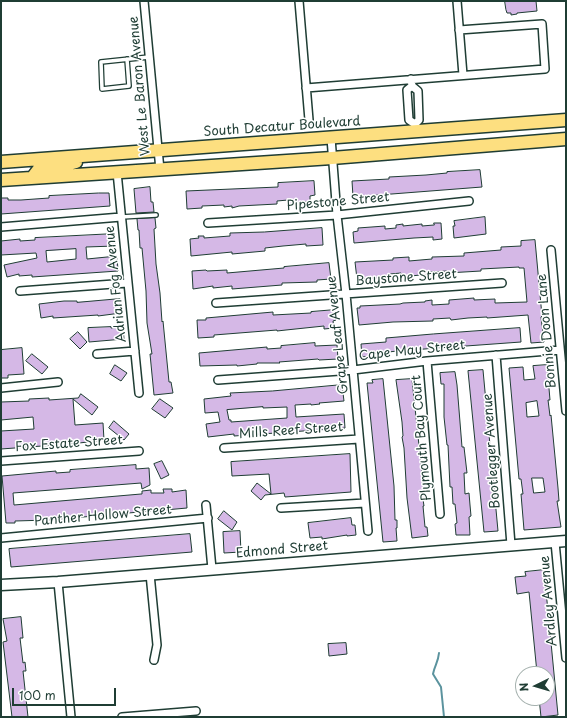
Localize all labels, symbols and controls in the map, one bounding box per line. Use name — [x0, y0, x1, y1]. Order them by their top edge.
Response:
street label: West Le Baron Avenue — [126, 16, 154, 156]
street label: South Decatur Boulevard — [203, 114, 361, 140]
street label: Pipestone Street — [286, 190, 390, 214]
street label: Adrian Fog Avenue — [102, 225, 130, 343]
street label: Baystone Street — [355, 267, 457, 289]
street label: Bonnie Doon Lane — [534, 273, 560, 389]
street label: Grape Leaf Avenue — [324, 275, 352, 395]
street label: Cape May Street — [358, 338, 466, 364]
street label: Plymouth Bay Court — [409, 374, 435, 502]
street label: Bootlegger Avenue — [480, 393, 504, 509]
street label: Mills Reef Street — [239, 420, 343, 442]
street label: Fox Estate Street — [15, 432, 123, 456]
street label: Panther Hollow Street — [34, 502, 172, 530]
street label: Edmond Street — [235, 538, 329, 562]
street label: Ardley Avenue — [537, 555, 561, 647]
north arrow — [515, 666, 555, 706]
scale bar — [14, 680, 118, 706]
text: N — [515, 682, 532, 692]
text: 100 m — [19, 686, 56, 704]

